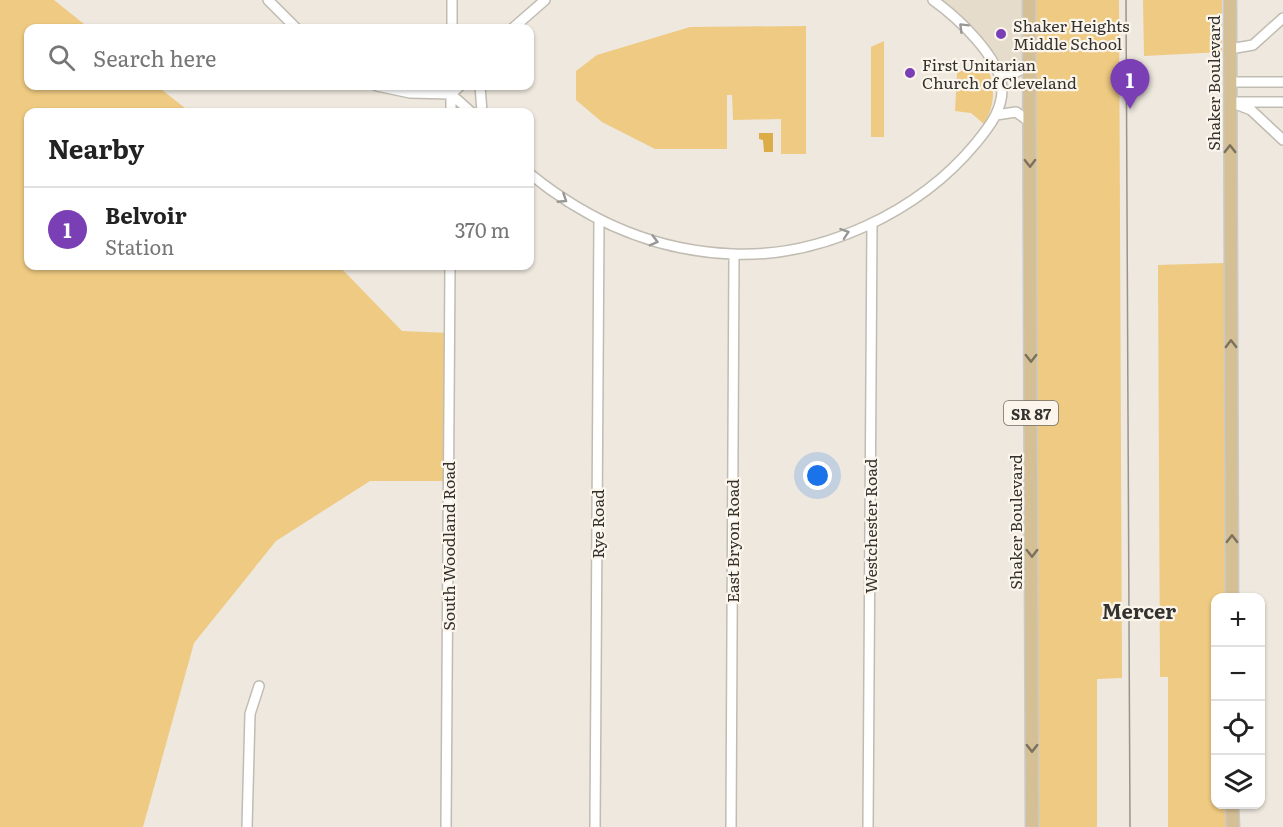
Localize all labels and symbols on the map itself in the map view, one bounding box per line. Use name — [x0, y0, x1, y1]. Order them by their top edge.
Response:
place label: Shaker Heights Middle School — [1013, 13, 1129, 55]
street label: Shaker Boulevard — [1201, 15, 1225, 151]
one-way arrow — [960, 23, 971, 34]
marker: Shaker Heights Middle School — [994, 27, 1008, 41]
place label: First Unitarian Church of Cleveland — [922, 52, 1077, 94]
pin: 1 — [1110, 60, 1150, 109]
marker: First Unitarian Church of Cleveland — [903, 66, 917, 80]
one-way arrow — [1224, 145, 1236, 154]
one-way arrow — [1024, 159, 1036, 168]
one-way arrow — [557, 191, 567, 203]
one-way arrow — [839, 228, 850, 241]
one-way arrow — [649, 234, 659, 247]
one-way arrow — [1225, 340, 1237, 349]
one-way arrow — [1025, 354, 1037, 363]
road number: SR 87 — [1004, 401, 1058, 425]
street label: Shaker Boulevard — [1003, 454, 1027, 590]
street label: Westchester Road — [858, 458, 882, 594]
street label: South Woodland Road — [436, 461, 460, 631]
your location — [803, 461, 832, 490]
street label: East Bryon Road — [720, 479, 744, 603]
street label: Rye Road — [585, 489, 609, 559]
one-way arrow — [1226, 535, 1238, 544]
one-way arrow — [1025, 549, 1038, 558]
district label: Mercer — [1102, 595, 1176, 625]
one-way arrow — [1026, 744, 1038, 753]

